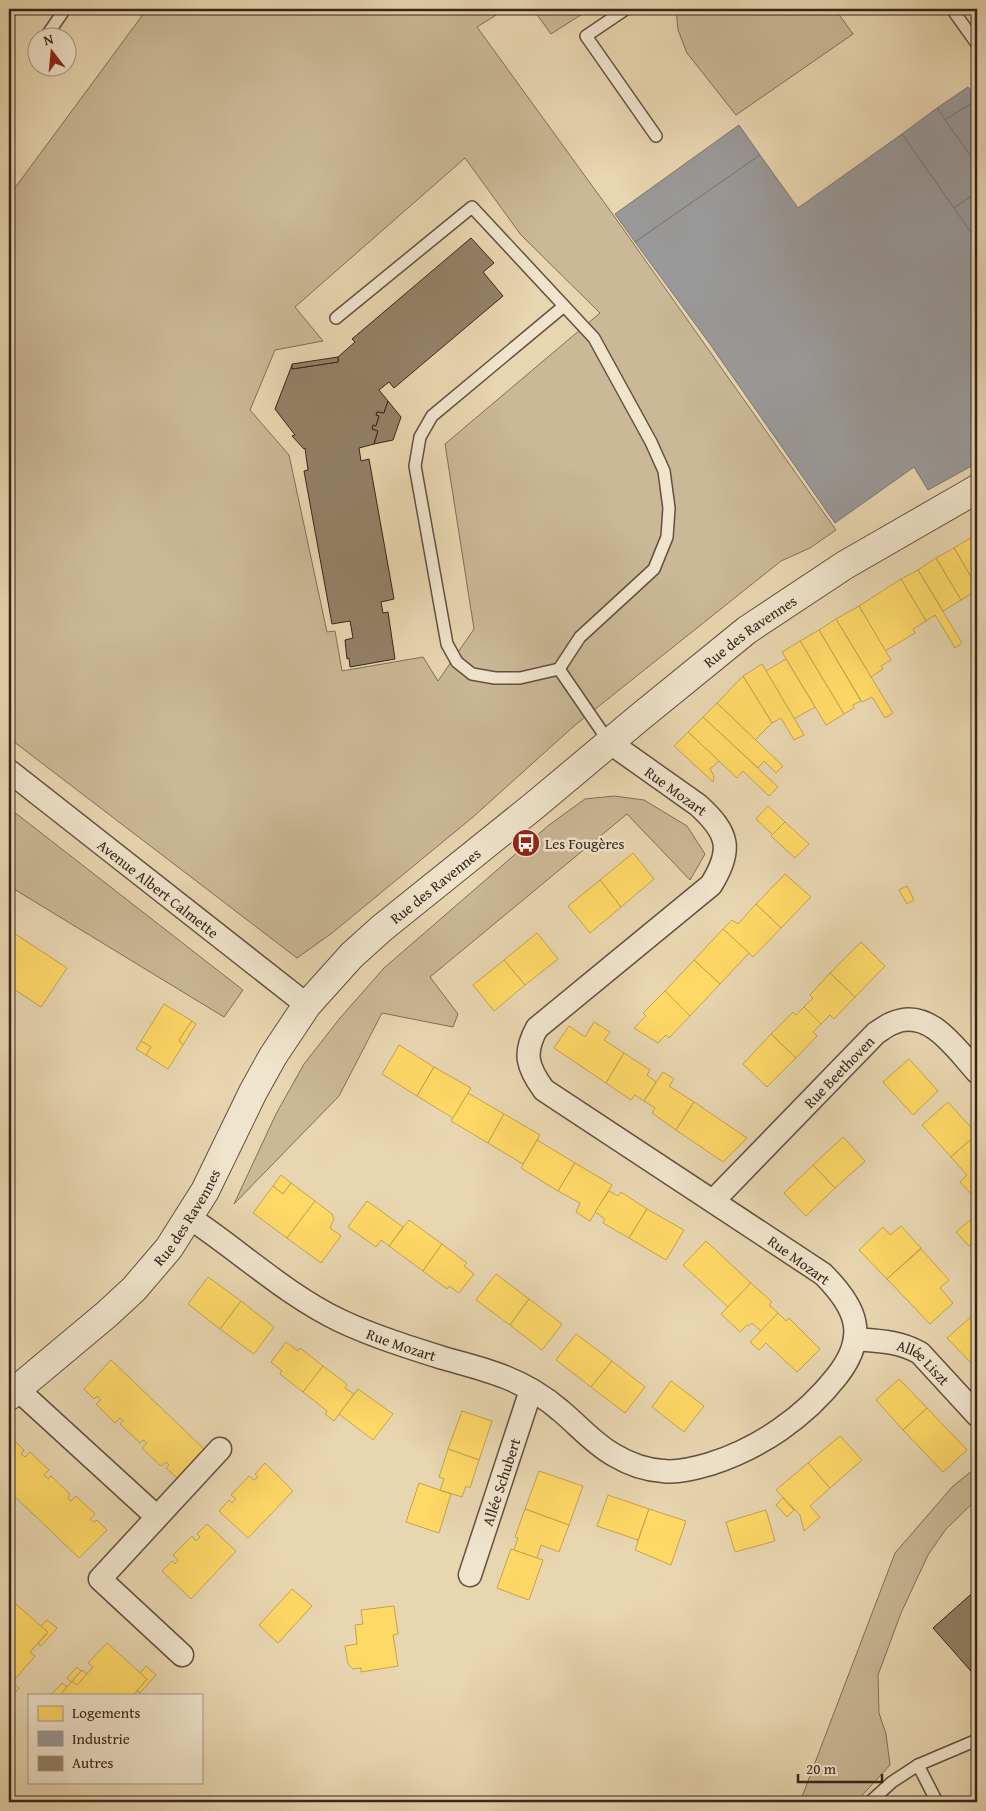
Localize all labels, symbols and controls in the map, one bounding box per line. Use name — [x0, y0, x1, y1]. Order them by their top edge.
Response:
north arrow — [28, 28, 78, 78]
text: N — [41, 28, 56, 50]
street label: Rue des Ravennes — [699, 590, 801, 672]
street label: Rue Mozart — [641, 761, 712, 821]
bus stop icon: Les Fougères — [511, 828, 541, 858]
place label: Les Fougères — [545, 833, 625, 854]
street label: Avenue Albert Calmette — [93, 834, 223, 943]
street label: Rue des Ravennes — [385, 842, 485, 928]
street label: Rue Beethoven — [799, 1030, 879, 1112]
street label: Rue des Ravennes — [148, 1165, 225, 1270]
street label: Rue Mozart — [764, 1230, 835, 1290]
street label: Rue Mozart — [364, 1323, 440, 1366]
street label: Allée Liszt — [895, 1334, 955, 1390]
street label: Allée Schubert — [476, 1434, 525, 1529]
legend — [28, 1694, 202, 1784]
text: Logements — [72, 1702, 140, 1723]
text: Industrie — [72, 1728, 130, 1749]
scale bar — [798, 1751, 882, 1783]
text: Autres — [72, 1752, 114, 1773]
text: 20 m — [806, 1758, 837, 1779]

